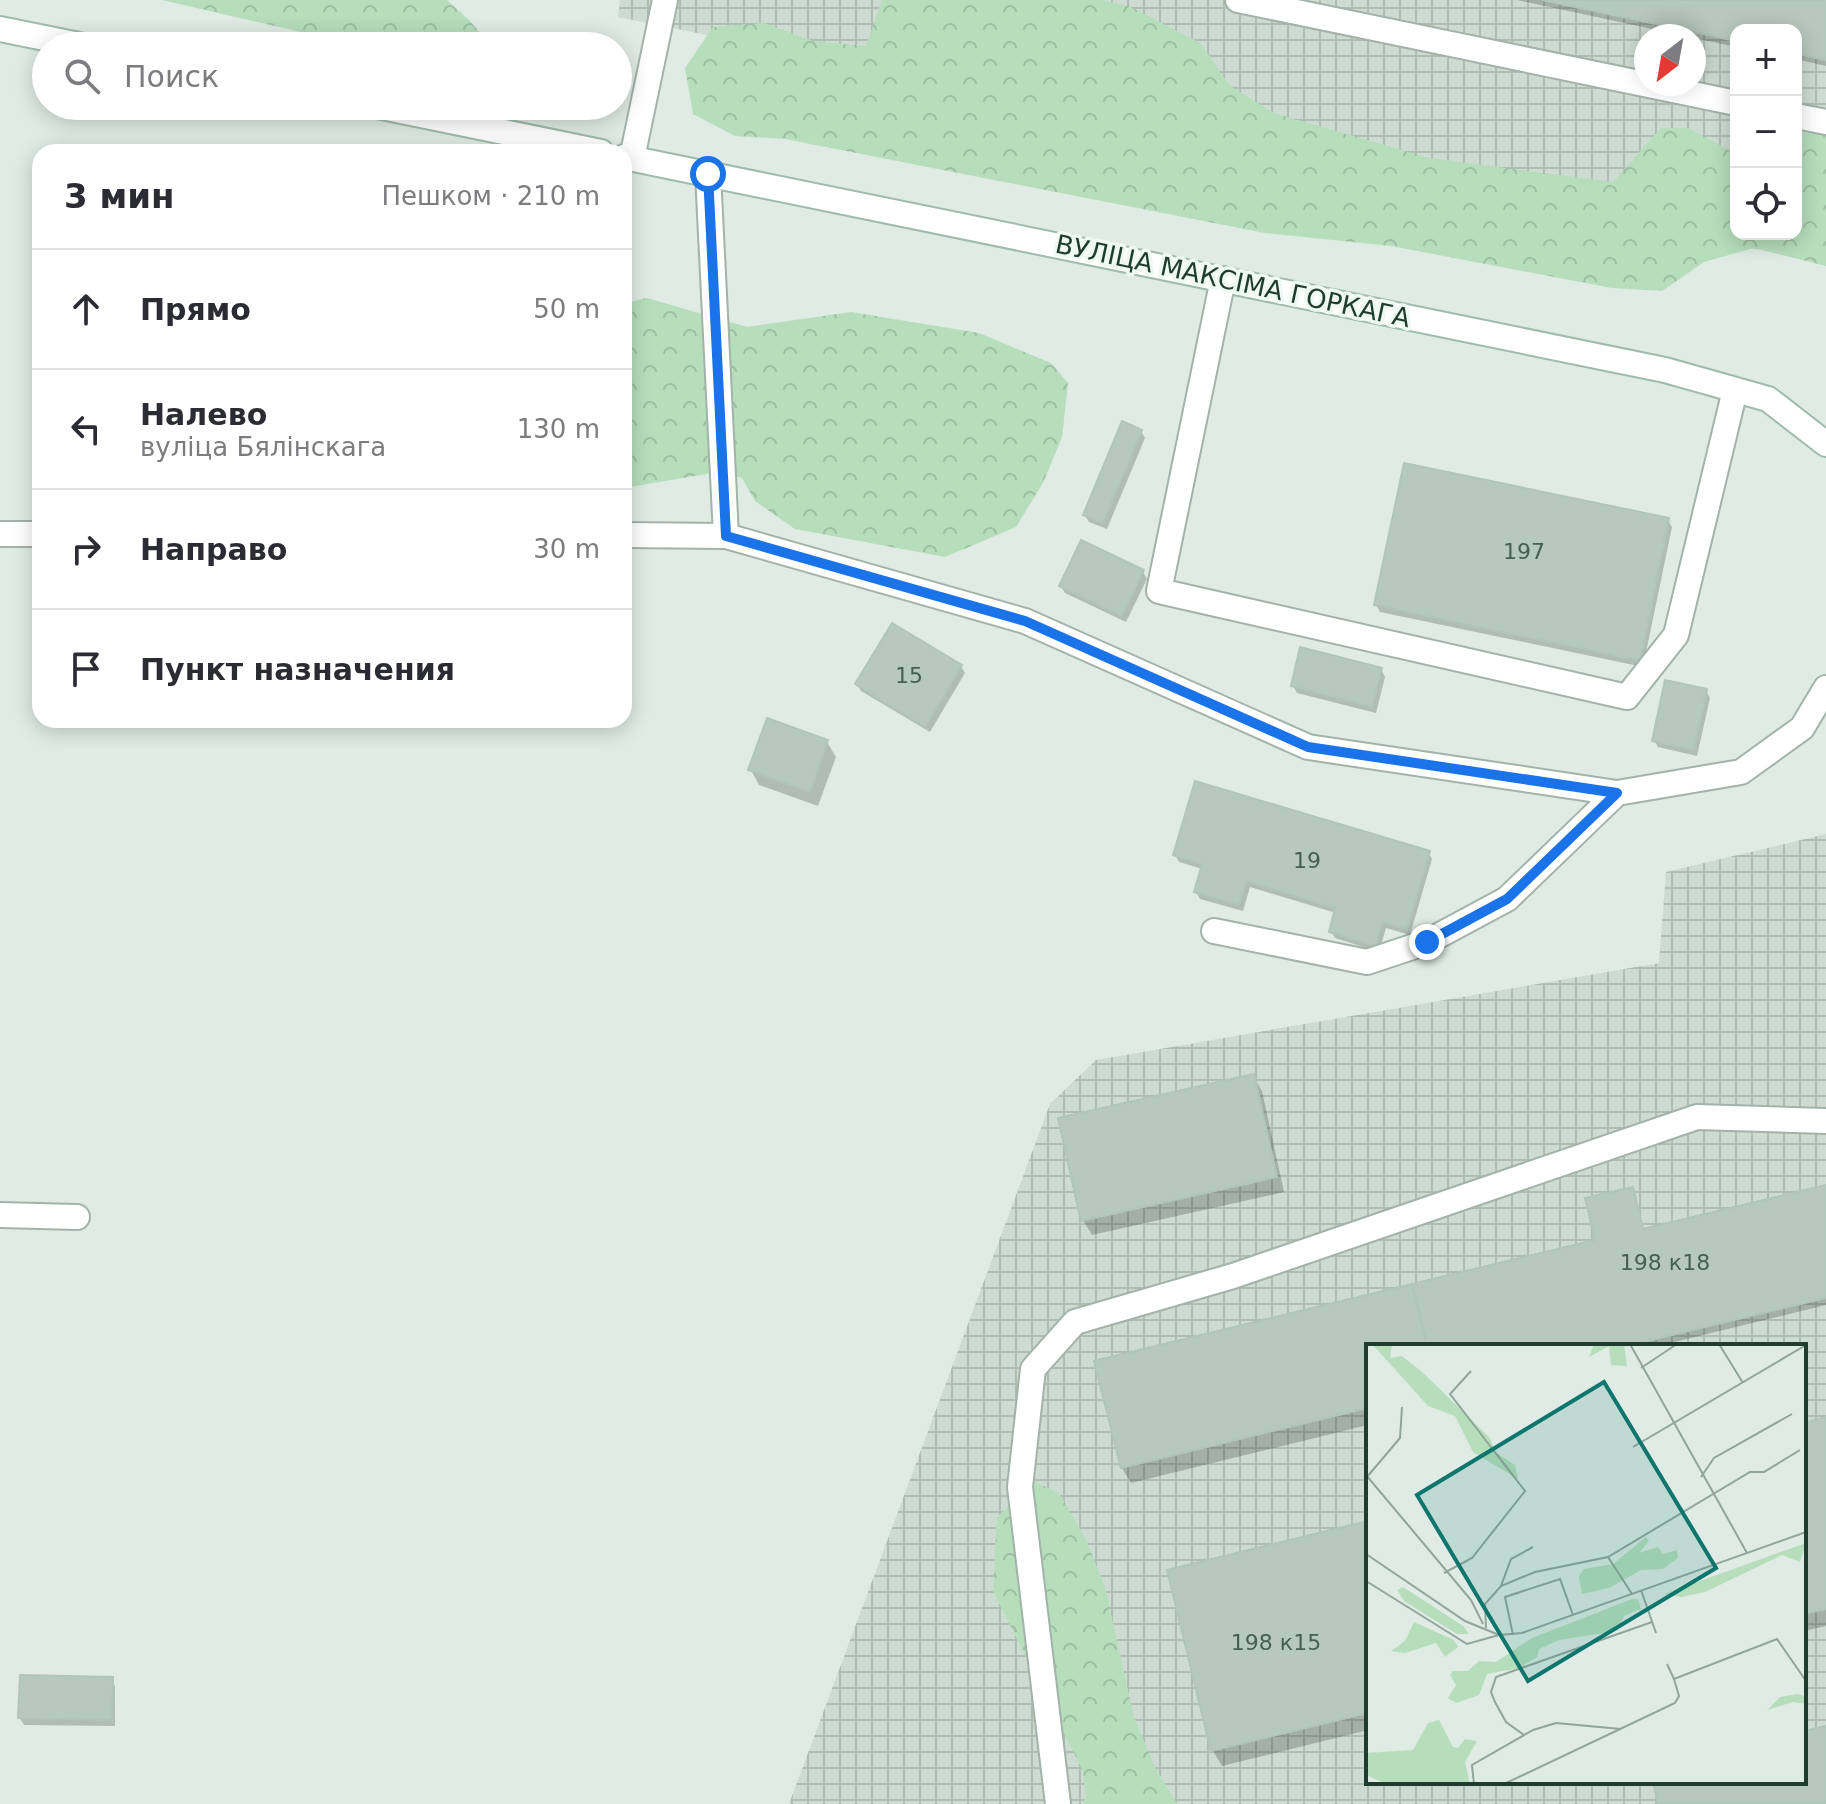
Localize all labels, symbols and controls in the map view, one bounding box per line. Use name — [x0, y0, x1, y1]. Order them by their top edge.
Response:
north arrow — [1634, 24, 1706, 96]
map controls — [1730, 24, 1802, 240]
button: + — [1730, 24, 1802, 96]
search box — [32, 32, 632, 120]
icon: search — [60, 54, 104, 98]
text: Поиск — [124, 59, 219, 94]
button: − — [1730, 96, 1802, 168]
route start — [690, 156, 726, 192]
button: locate — [1730, 168, 1802, 240]
text: 3 мин — [64, 176, 175, 216]
text: Пешком · 210 m — [381, 181, 600, 211]
street label: ВУЛІЦА МАКСІМА ГОРКАГА — [1053, 229, 1413, 333]
icon: ahead — [64, 287, 108, 331]
text: Прямо — [140, 292, 251, 327]
text: 50 m — [533, 294, 600, 324]
text: Налево — [140, 397, 267, 432]
icon: left — [64, 407, 108, 451]
text: 130 m — [517, 414, 600, 444]
text: вуліца Бялінскага — [140, 432, 386, 462]
icon: right — [64, 527, 108, 571]
text: Направо — [140, 532, 287, 567]
text: 30 m — [533, 534, 600, 564]
house number: 197 — [1503, 539, 1545, 564]
icon: arrive — [64, 647, 108, 691]
text: Пункт назначения — [140, 652, 455, 687]
house number: 15 — [895, 663, 923, 688]
house number: 19 — [1293, 848, 1321, 873]
route end — [1409, 924, 1445, 960]
house number: 198 к18 — [1620, 1250, 1710, 1275]
inset map — [1366, 1344, 1806, 1784]
house number: 198 к15 — [1231, 1630, 1321, 1655]

